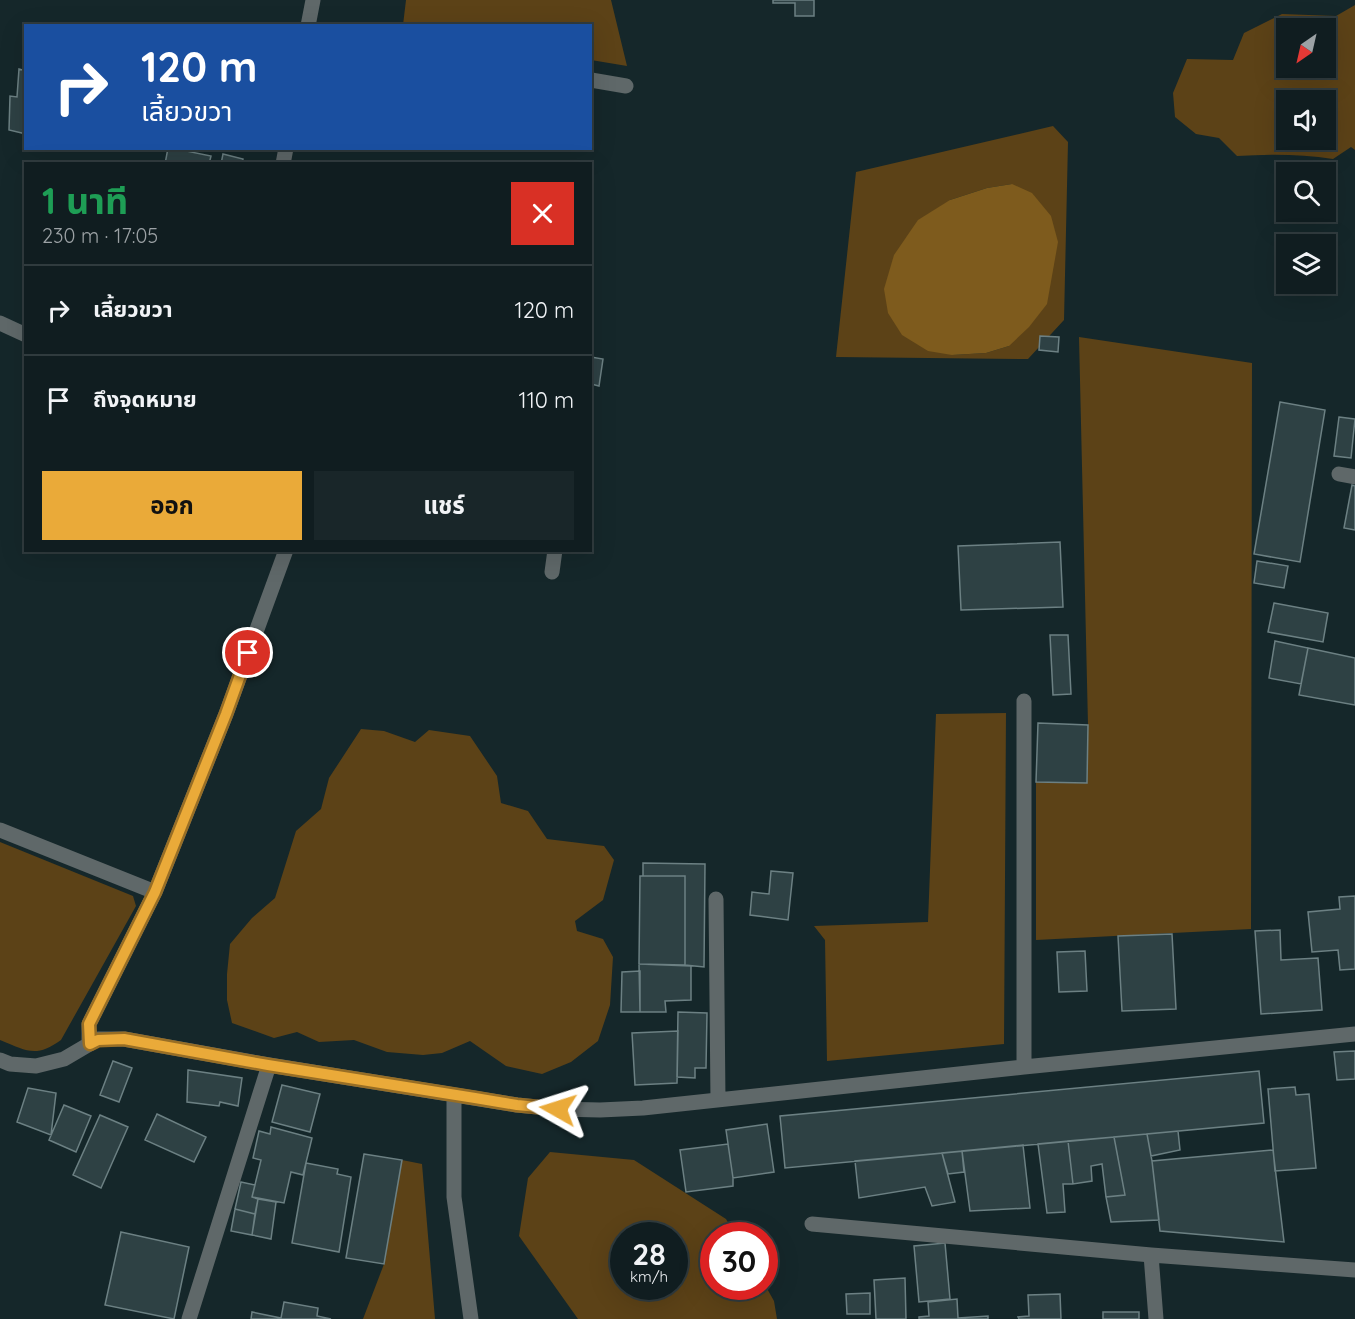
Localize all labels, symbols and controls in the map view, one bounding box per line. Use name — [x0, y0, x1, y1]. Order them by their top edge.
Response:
north arrow — [1276, 18, 1336, 78]
map controls — [1276, 18, 1336, 294]
text: 120 m — [141, 40, 258, 93]
icon: right — [42, 48, 120, 126]
button: sound — [1276, 90, 1336, 150]
text: เลี้ยวขวา — [141, 94, 232, 128]
button: search — [1276, 162, 1336, 222]
text: 1 นาที — [42, 178, 128, 223]
button: close — [511, 182, 574, 245]
text: 230 m · 17:05 — [42, 223, 158, 248]
button: layers — [1276, 234, 1336, 294]
icon: right — [42, 294, 75, 327]
text: เลี้ยวขวา — [93, 295, 173, 323]
text: 120 m — [515, 296, 574, 324]
icon: arrive — [42, 384, 75, 417]
text: ถึงจุดหมาย — [93, 385, 197, 413]
text: 110 m — [519, 386, 574, 414]
button: ออก — [42, 471, 302, 540]
button: แชร์ — [314, 471, 574, 540]
pin — [222, 627, 273, 678]
icon: arrive — [231, 636, 264, 669]
position arrow — [526, 1077, 590, 1141]
speed limit sign: 30 — [700, 1222, 778, 1300]
text: 28 — [632, 1235, 666, 1273]
text: km/h — [630, 1267, 668, 1286]

